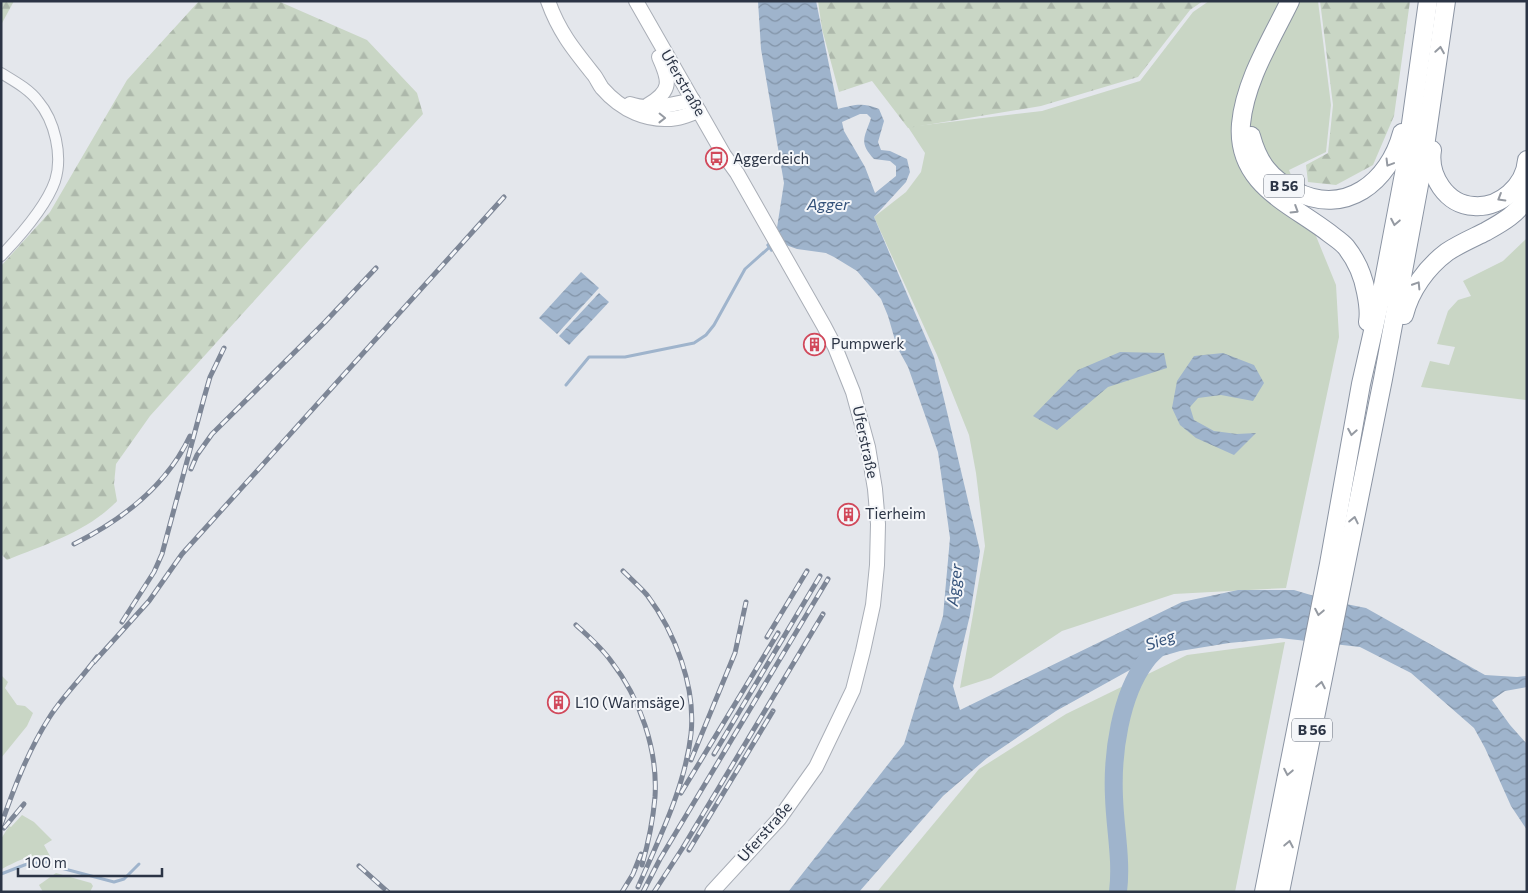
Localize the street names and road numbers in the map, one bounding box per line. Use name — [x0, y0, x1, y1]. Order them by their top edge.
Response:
street label: Uferstraße — [658, 46, 710, 119]
road number: B 56 — [1264, 175, 1304, 198]
street label: Uferstraße — [850, 404, 882, 480]
road number: B 56 — [1292, 718, 1332, 742]
street label: Uferstraße — [733, 798, 795, 865]

